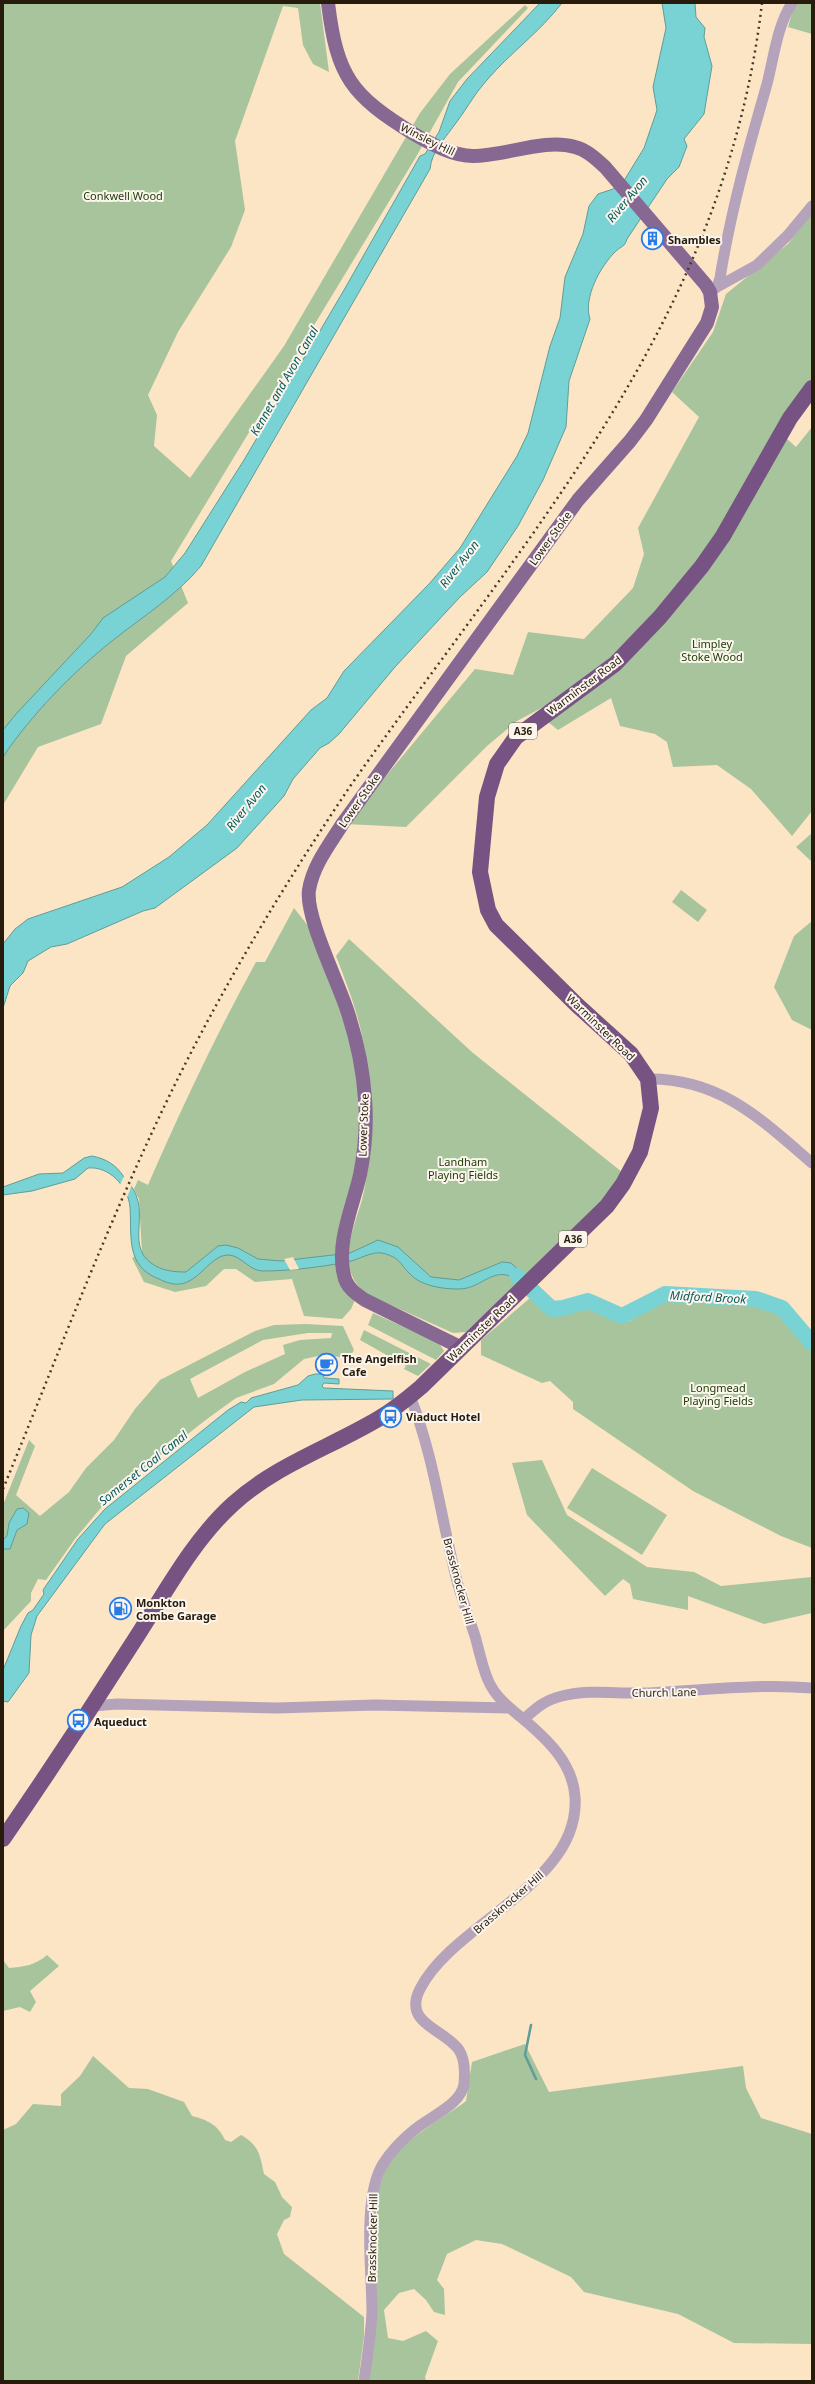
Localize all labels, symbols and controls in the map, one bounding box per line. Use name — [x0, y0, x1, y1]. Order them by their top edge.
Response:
street label: Winsley Hill — [398, 119, 458, 159]
water label: River Avon — [603, 172, 651, 226]
park label: Conkwell Wood — [83, 188, 163, 203]
building icon: Shambles — [639, 226, 665, 252]
place label: Shambles — [668, 232, 721, 247]
water label: Kennet and Avon Canal — [246, 323, 323, 439]
street label: Lower Stoke — [525, 508, 575, 568]
water label: River Avon — [435, 537, 483, 591]
park label: Limpley Stoke Wood — [681, 636, 743, 664]
street label: Warminster Road — [544, 652, 624, 718]
road number: A36 — [509, 723, 537, 739]
street label: Lower Stoke — [335, 770, 383, 830]
water label: River Avon — [222, 780, 270, 834]
street label: Warminster Road — [563, 990, 639, 1064]
street label: Lower Stoke — [354, 1093, 372, 1157]
park label: Landham Playing Fields — [428, 1154, 498, 1182]
road number: A36 — [559, 1231, 587, 1247]
water label: Midford Brook — [669, 1287, 748, 1308]
street label: Warminster Road — [443, 1291, 519, 1365]
cafe icon: The Angelfish Cafe — [314, 1351, 340, 1377]
place label: The Angelfish Cafe — [342, 1351, 417, 1379]
park label: Longmead Playing Fields — [683, 1380, 753, 1408]
bus stop icon: Viaduct Hotel — [378, 1403, 404, 1429]
place label: Viaduct Hotel — [406, 1409, 480, 1424]
water label: Somerset Coal Canal — [95, 1426, 192, 1509]
street label: Brassknocker Hill — [440, 1536, 478, 1626]
fuel station icon: Monkton Combe Garage — [108, 1595, 134, 1621]
place label: Monkton Combe Garage — [136, 1595, 217, 1623]
street label: Church Lane — [631, 1684, 697, 1700]
bus stop icon: Aqueduct — [65, 1708, 91, 1734]
place label: Aqueduct — [94, 1714, 147, 1729]
street label: Brassknocker Hill — [470, 1867, 546, 1937]
street label: Brassknocker Hill — [364, 2193, 380, 2283]

